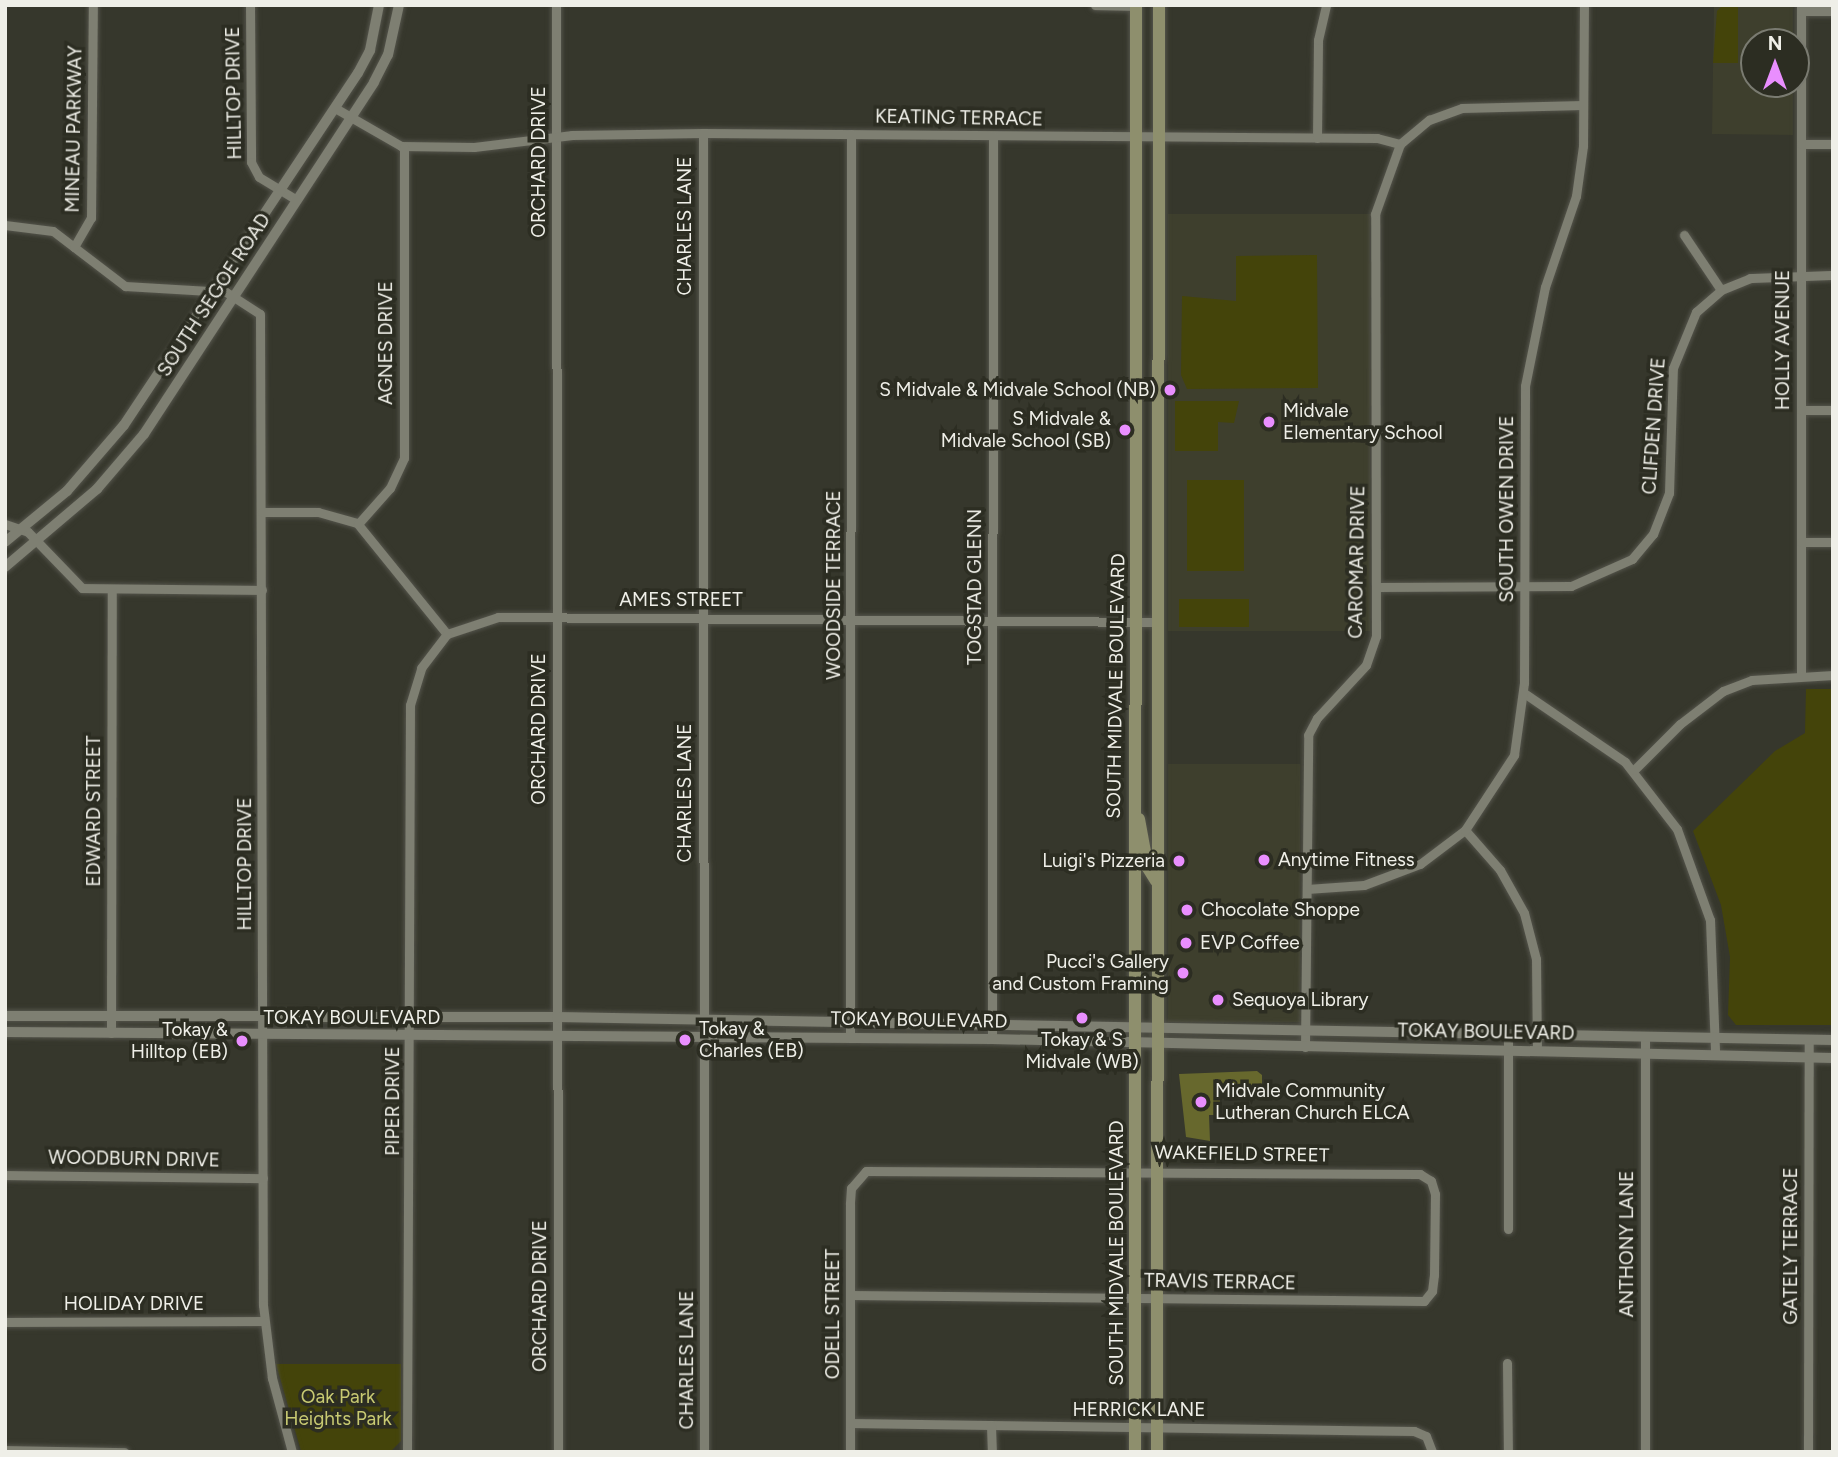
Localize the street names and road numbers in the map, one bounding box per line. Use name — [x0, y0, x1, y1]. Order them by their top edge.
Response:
street label: HILLTOP DRIVE — [221, 26, 247, 160]
street label: MINEAU PARKWAY — [61, 45, 87, 213]
street label: ORCHARD DRIVE — [528, 86, 550, 238]
street label: KEATING TERRACE — [875, 105, 1043, 131]
street label: CHARLES LANE — [674, 157, 696, 295]
street label: SOUTH SEGOE ROAD — [153, 209, 275, 381]
street label: HOLLY AVENUE — [1772, 270, 1794, 410]
street label: AGNES DRIVE — [375, 281, 397, 405]
street label: CLIFDEN DRIVE — [1638, 357, 1670, 495]
street label: SOUTH OWEN DRIVE — [1496, 415, 1518, 603]
street label: CAROMAR DRIVE — [1344, 485, 1370, 639]
street label: WOODSIDE TERRACE — [823, 490, 845, 680]
street label: TOGSTAD GLENN — [964, 509, 986, 665]
street label: SOUTH MIDVALE BOULEVARD — [1102, 553, 1130, 819]
street label: AMES STREET — [619, 589, 743, 611]
street label: ORCHARD DRIVE — [528, 653, 550, 805]
street label: CHARLES LANE — [674, 724, 696, 862]
street label: EDWARD STREET — [83, 735, 105, 887]
street label: HILLTOP DRIVE — [234, 797, 256, 931]
street label: TOKAY BOULEVARD — [264, 1007, 440, 1029]
street label: TOKAY BOULEVARD — [830, 1007, 1008, 1033]
street label: TOKAY BOULEVARD — [1397, 1019, 1575, 1045]
street label: PIPER DRIVE — [382, 1046, 404, 1156]
street label: SOUTH MIDVALE BOULEVARD — [1106, 1120, 1128, 1386]
street label: WAKEFIELD STREET — [1154, 1141, 1330, 1167]
street label: WOODBURN DRIVE — [48, 1146, 220, 1172]
street label: GATELY TERRACE — [1780, 1167, 1802, 1325]
street label: ANTHONY LANE — [1616, 1171, 1638, 1317]
street label: ORCHARD DRIVE — [529, 1220, 551, 1372]
street label: ODELL STREET — [822, 1249, 844, 1379]
street label: TRAVIS TERRACE — [1144, 1269, 1296, 1295]
street label: CHARLES LANE — [676, 1291, 698, 1429]
street label: HOLIDAY DRIVE — [64, 1293, 204, 1315]
street label: HERRICK LANE — [1072, 1399, 1206, 1421]

